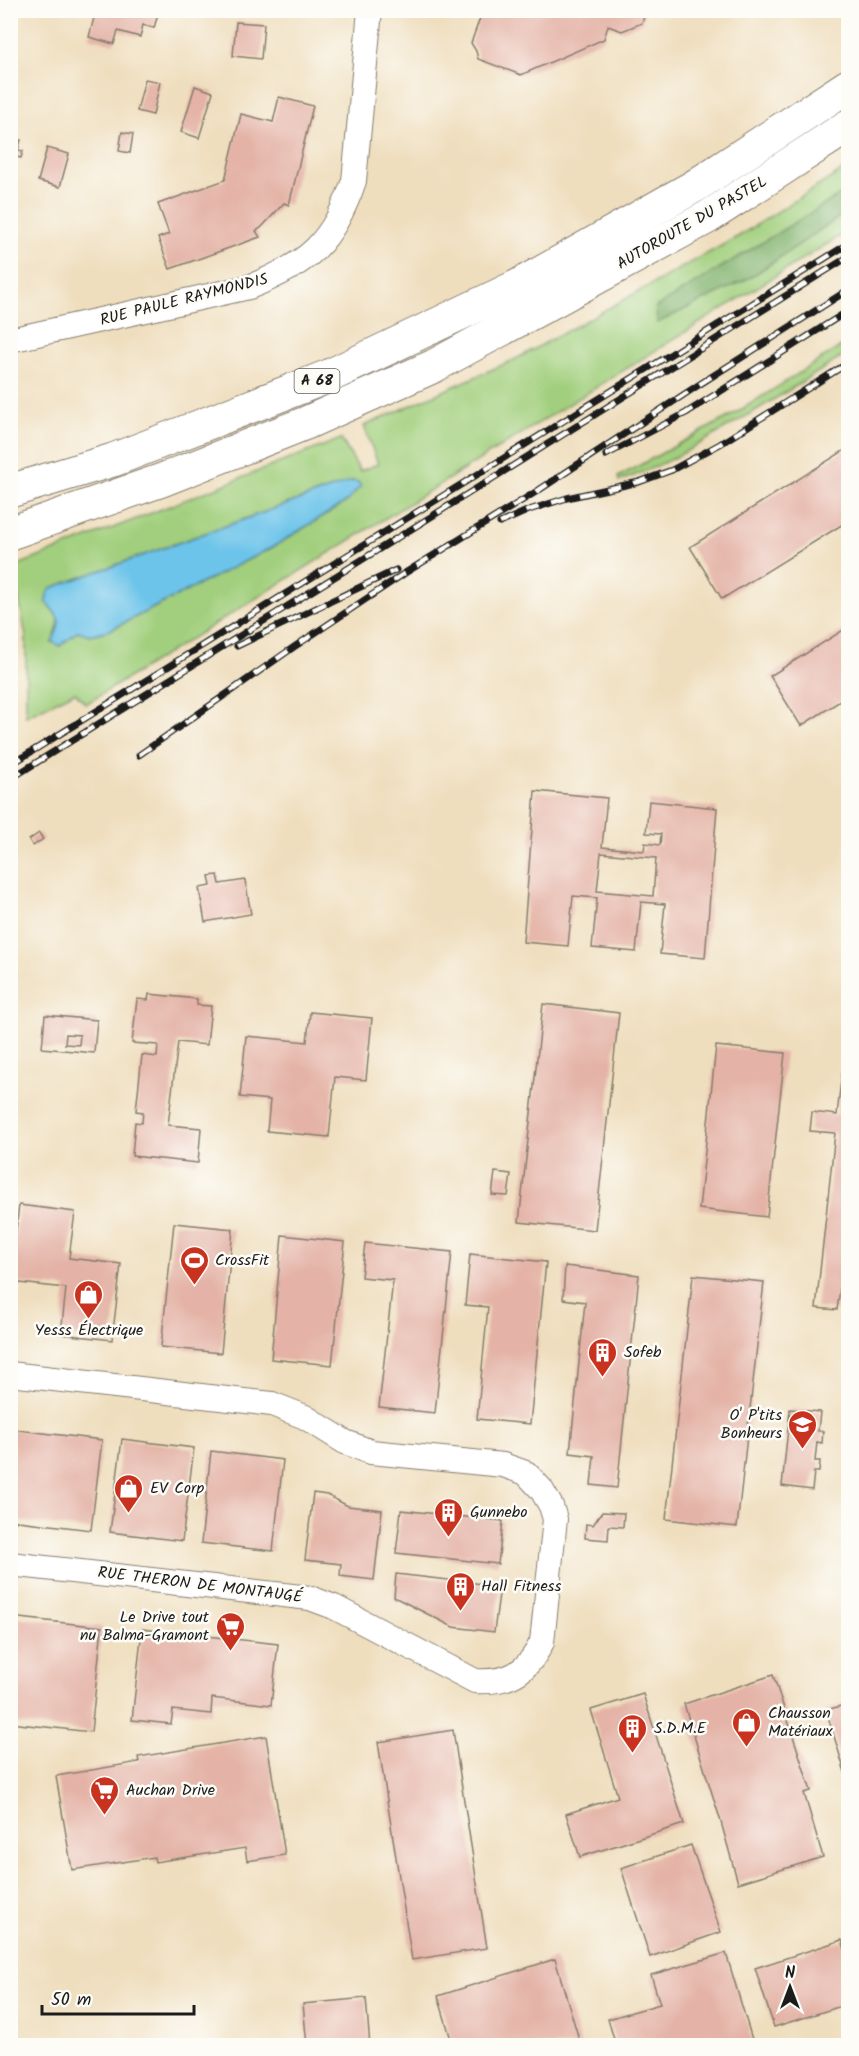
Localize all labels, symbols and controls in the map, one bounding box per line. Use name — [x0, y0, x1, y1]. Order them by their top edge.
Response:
street label: AUTOROUTE DU PASTEL — [612, 170, 772, 276]
street label: RUE PAULE RAYMONDIS — [97, 267, 271, 333]
road number: A 68 — [294, 369, 340, 393]
sports icon: CrossFit — [178, 1244, 210, 1286]
place label: CrossFit — [215, 1248, 270, 1273]
shop icon: Yesss Électrique — [73, 1278, 105, 1320]
place label: Yesss Électrique — [35, 1318, 143, 1343]
building icon: Sofeb — [587, 1336, 619, 1378]
place label: Sofeb — [624, 1340, 662, 1365]
place label: O' P'tits Bonheurs — [720, 1403, 782, 1446]
school or university icon: O' P'tits Bonheurs — [787, 1408, 819, 1450]
shop icon: EV Corp — [113, 1472, 145, 1514]
place label: EV Corp — [150, 1476, 204, 1501]
building icon: Gunnebo — [433, 1496, 465, 1538]
place label: Gunnebo — [470, 1500, 527, 1525]
street label: RUE THERON DE MONTAUGÉ — [96, 1560, 304, 1610]
building icon: Hall Fitness — [444, 1570, 476, 1612]
place label: Hall Fitness — [481, 1574, 561, 1599]
place label: Le Drive tout nu Balma-Gramont — [80, 1605, 210, 1648]
supermarket icon: Le Drive tout nu Balma-Gramont — [214, 1610, 246, 1652]
place label: Chausson Matériaux — [768, 1701, 834, 1744]
shop icon: Chausson Matériaux — [731, 1706, 763, 1748]
building icon: S.D.M.E — [617, 1712, 649, 1754]
place label: S.D.M.E — [654, 1716, 707, 1741]
supermarket icon: Auchan Drive — [89, 1774, 121, 1816]
place label: Auchan Drive — [126, 1778, 215, 1803]
north arrow — [760, 1957, 820, 2017]
text: N — [785, 1961, 795, 1986]
scale bar — [42, 1978, 194, 2016]
text: 50 m — [51, 1986, 91, 2015]

